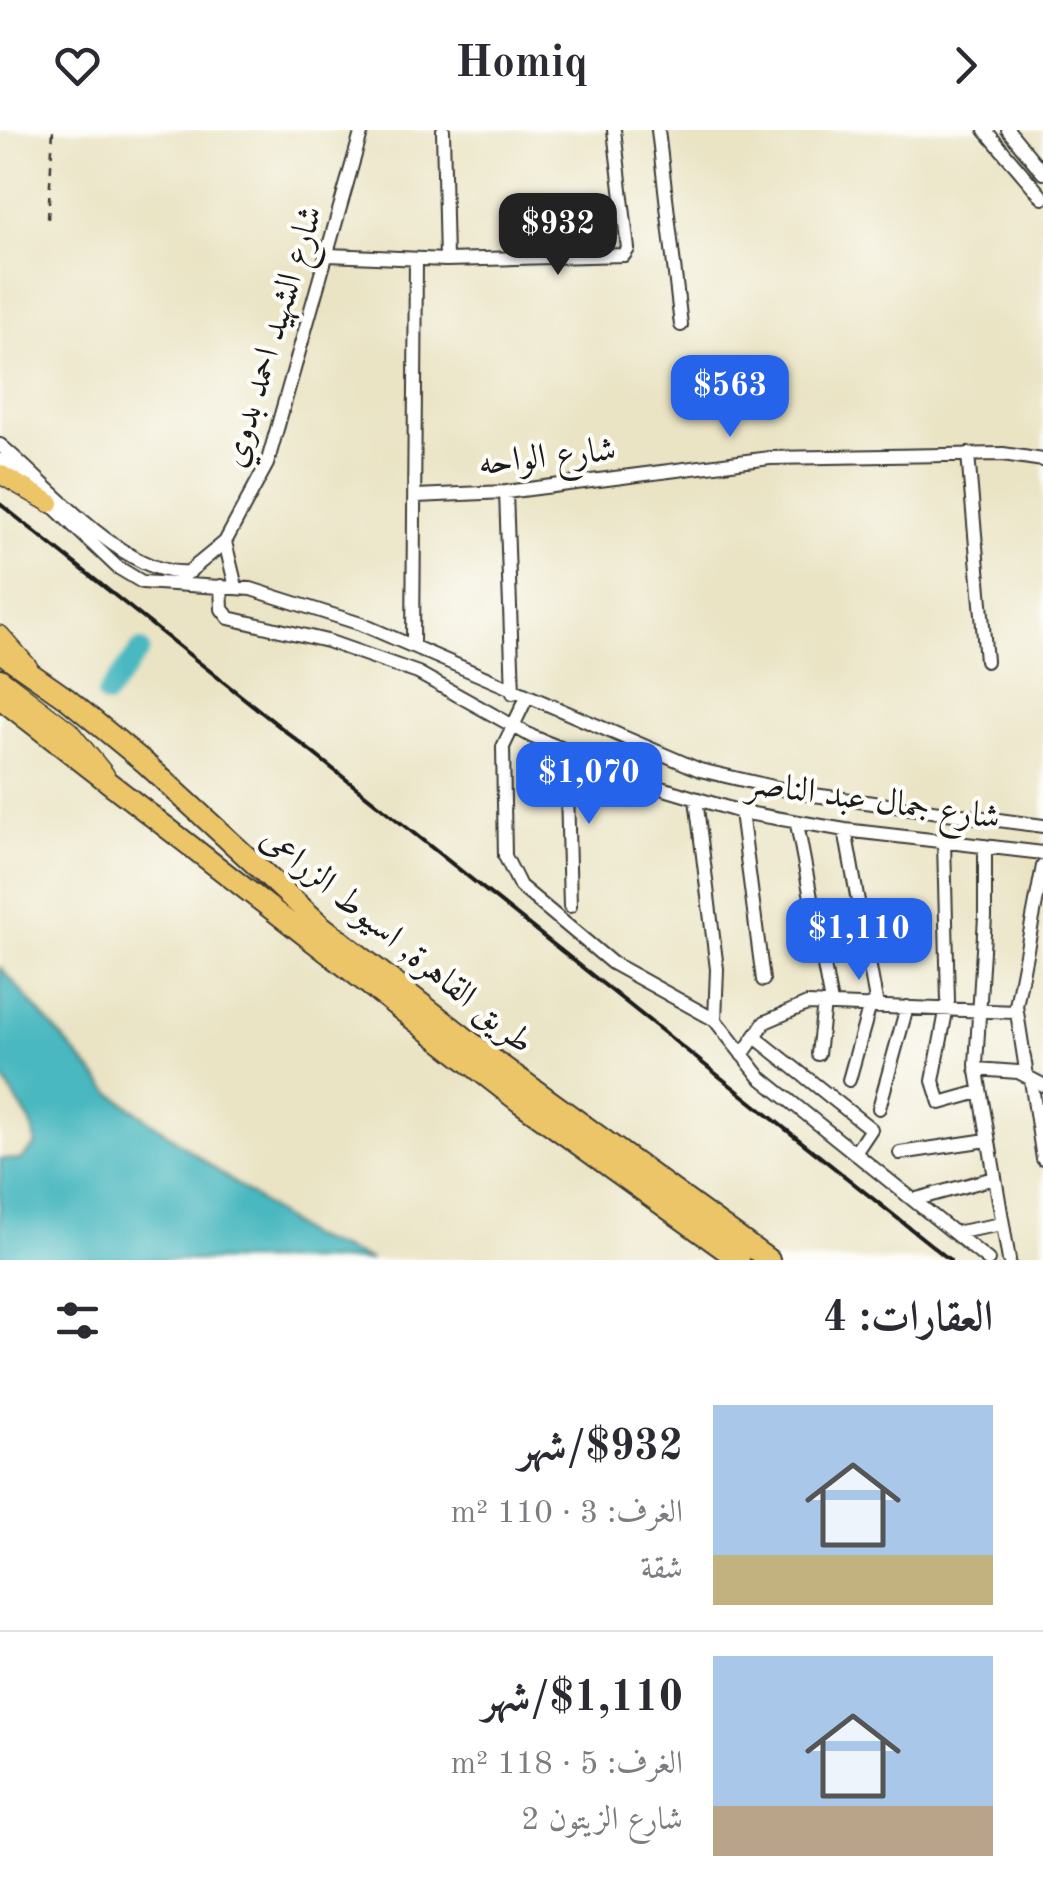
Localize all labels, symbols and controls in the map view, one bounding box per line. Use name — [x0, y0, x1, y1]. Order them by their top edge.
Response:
icon: heart — [50, 38, 105, 93]
icon: forward — [938, 38, 993, 93]
text: Homiq — [455, 42, 588, 87]
pin: $932 — [499, 193, 617, 278]
street label: شارع الشهيد احمد بدوي — [217, 202, 338, 474]
text: $932 — [521, 209, 595, 241]
pin: $563 — [671, 355, 789, 440]
text: $563 — [693, 371, 767, 403]
street label: شارع الواحه — [477, 433, 619, 491]
pin: $1,070 — [508, 742, 670, 827]
text: $1,070 — [538, 758, 640, 790]
street label: شارع جمال عبد الناصر — [740, 766, 1002, 845]
street label: طريق القاهرة, اسيوط الزراعى — [252, 820, 540, 1063]
pin: $1,110 — [778, 898, 940, 983]
text: $1,110 — [808, 914, 910, 946]
icon: filters — [50, 1293, 105, 1348]
text: العقارات: 4 — [823, 1298, 993, 1340]
text: $932/شهر — [518, 1427, 683, 1469]
icon: home — [793, 1445, 913, 1565]
text: الغرف: 3 · 110 m² — [451, 1498, 683, 1530]
text: شقة — [641, 1554, 683, 1586]
text: $1,110/شهر — [482, 1678, 683, 1720]
icon: home — [793, 1696, 913, 1816]
text: الغرف: 5 · 118 m² — [451, 1749, 683, 1781]
text: شارع الزيتون 2 — [521, 1805, 683, 1837]

